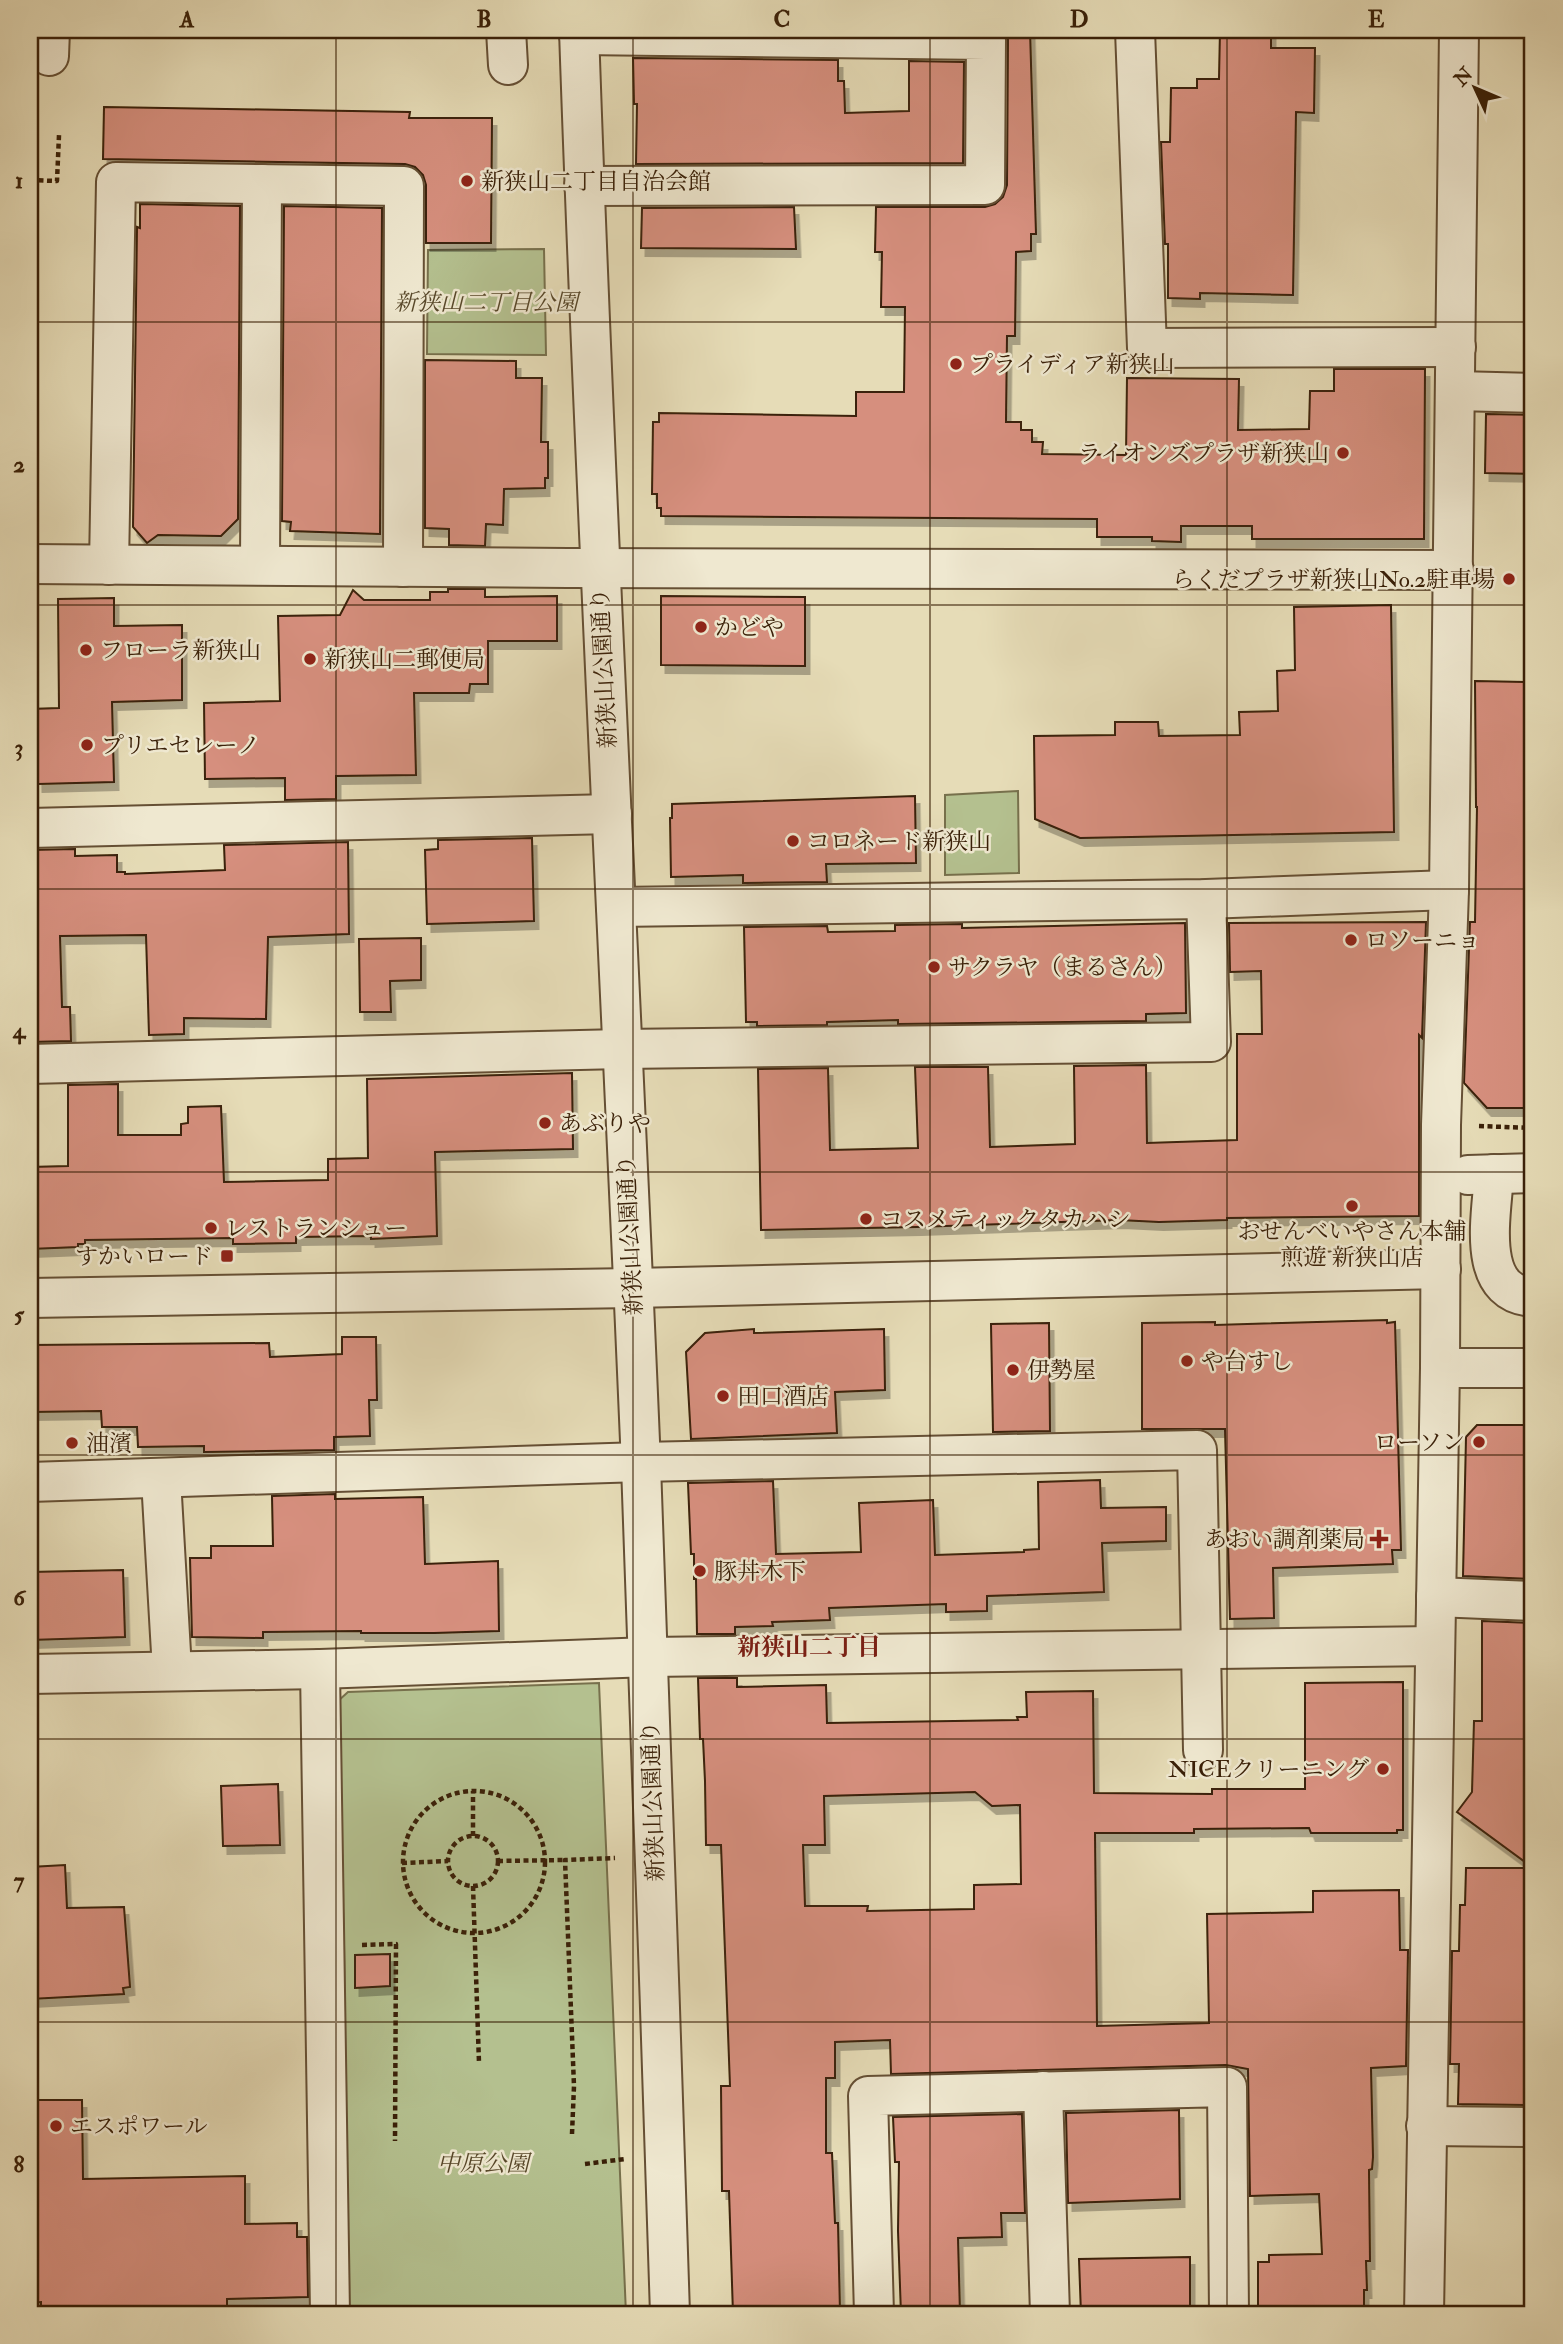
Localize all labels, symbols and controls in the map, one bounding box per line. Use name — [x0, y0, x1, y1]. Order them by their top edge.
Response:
text: A — [179, 5, 195, 34]
text: B — [476, 5, 492, 34]
text: C — [774, 5, 790, 34]
text: D — [1070, 5, 1088, 34]
text: E — [1368, 5, 1385, 34]
north arrow — [1440, 52, 1510, 122]
text: N — [1448, 62, 1479, 92]
text: 1 — [15, 166, 23, 195]
place label: 新狭山二丁目自治会館 — [481, 167, 711, 196]
marker: 新狭山二丁目自治会館 — [459, 173, 475, 189]
park label: 新狭山二丁目公園 — [394, 288, 582, 317]
place label: プライディア新狭山 — [970, 350, 1174, 379]
marker: プライディア新狭山 — [948, 356, 964, 372]
place label: ライオンズプラザ新狭山 — [1078, 439, 1329, 468]
marker: ライオンズプラザ新狭山 — [1335, 445, 1351, 461]
text: 2 — [13, 450, 25, 479]
place label: らくだプラザ新狭山No.2駐車場 — [1172, 565, 1495, 594]
marker: らくだプラザ新狭山No.2駐車場 — [1501, 571, 1517, 587]
street label: 新狭山公園通り — [585, 587, 623, 749]
place label: かどや — [715, 613, 784, 642]
marker: かどや — [693, 619, 709, 635]
place label: フローラ新狭山 — [100, 636, 261, 665]
marker: フローラ新狭山 — [78, 642, 94, 658]
place label: 新狭山二郵便局 — [324, 645, 485, 674]
marker: 新狭山二郵便局 — [302, 651, 318, 667]
place label: プリエセレーノ — [101, 731, 260, 760]
text: 3 — [15, 733, 23, 762]
marker: プリエセレーノ — [79, 737, 95, 753]
place label: コロネード新狭山 — [807, 827, 991, 856]
marker: コロネード新狭山 — [785, 833, 801, 849]
place label: ロソーニョ — [1365, 926, 1480, 955]
marker: ロソーニョ — [1343, 932, 1359, 948]
place label: サクラヤ（まるさん） — [948, 953, 1177, 982]
marker: サクラヤ（まるさん） — [926, 959, 942, 975]
text: 4 — [12, 1016, 27, 1045]
place label: あぶりや — [559, 1109, 651, 1138]
marker: あぶりや — [537, 1115, 553, 1131]
street label: 新狭山公園通り — [611, 1154, 649, 1316]
marker: おせんべいやさん本舗 煎遊 新狭山店 — [1344, 1198, 1360, 1214]
place label: コスメティックタカハシ — [880, 1205, 1131, 1234]
marker: コスメティックタカハシ — [858, 1211, 874, 1227]
place label: レストランシュー — [225, 1214, 407, 1243]
place label: おせんべいやさん本舗 煎遊 新狭山店 — [1238, 1217, 1466, 1272]
marker: レストランシュー — [203, 1220, 219, 1236]
place label: すかいロード — [75, 1242, 213, 1271]
marker: すかいロード — [219, 1248, 235, 1264]
text: 5 — [14, 1300, 25, 1329]
place label: や台すし — [1201, 1347, 1293, 1376]
marker: や台すし — [1179, 1353, 1195, 1369]
place label: 伊勢屋 — [1027, 1356, 1096, 1385]
marker: 伊勢屋 — [1005, 1362, 1021, 1378]
place label: 田口酒店 — [737, 1382, 829, 1411]
marker: 田口酒店 — [715, 1388, 731, 1404]
place label: ローソン — [1374, 1428, 1465, 1457]
place label: 油濱 — [86, 1429, 132, 1458]
marker: ローソン — [1471, 1434, 1487, 1450]
marker: 油濱 — [64, 1435, 80, 1451]
place label: あおい調剤薬局 — [1204, 1525, 1365, 1554]
marker: あおい調剤薬局 — [1371, 1531, 1387, 1547]
place label: 豚丼木下 — [714, 1557, 806, 1586]
marker: 豚丼木下 — [692, 1563, 708, 1579]
text: 6 — [13, 1583, 27, 1612]
district label: 新狭山二丁目 — [737, 1632, 881, 1663]
street label: 新狭山公園通り — [636, 1720, 670, 1882]
place label: NICEクリーニング — [1168, 1755, 1369, 1784]
marker: NICEクリーニング — [1375, 1761, 1391, 1777]
text: 7 — [14, 1866, 25, 1895]
place label: エスポワール — [70, 2112, 208, 2141]
marker: エスポワール — [48, 2118, 64, 2134]
park label: 中原公園 — [437, 2149, 533, 2178]
text: 8 — [14, 2150, 25, 2179]

